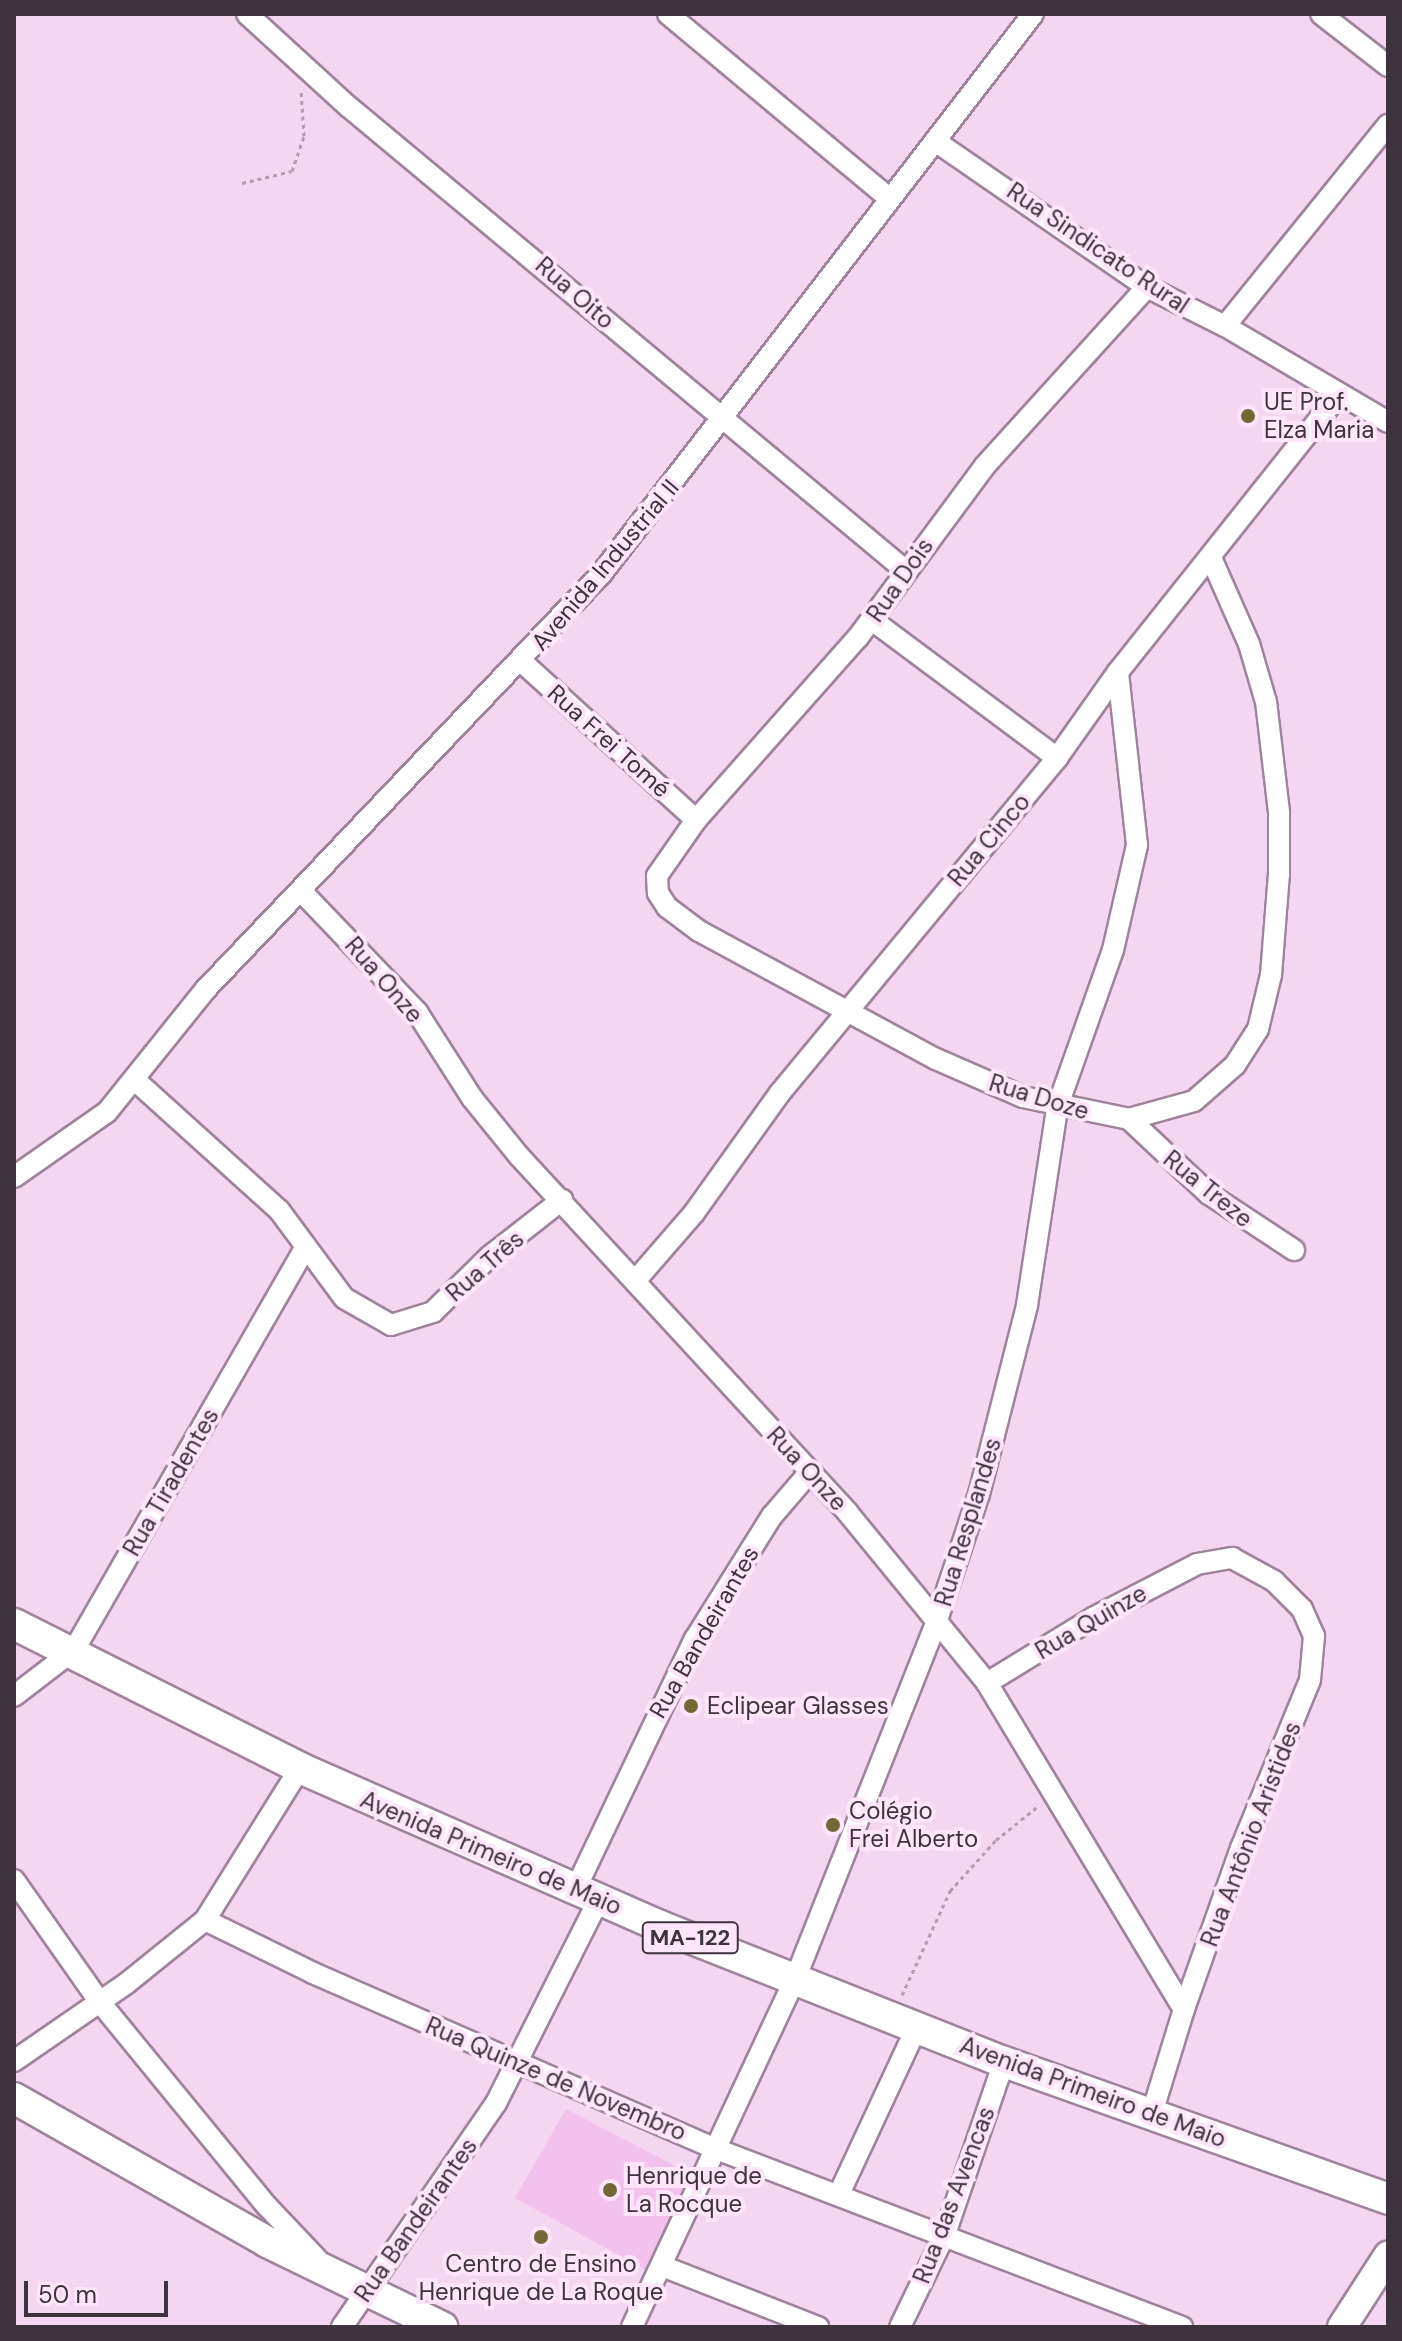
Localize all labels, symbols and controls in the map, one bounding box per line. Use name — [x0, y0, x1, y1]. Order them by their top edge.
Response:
street label: Rua Sindicato Rural — [1002, 176, 1194, 320]
street label: Rua Oito — [530, 251, 620, 335]
place label: UE Prof. Elza Maria — [1264, 388, 1374, 444]
marker: UE Prof. Elza Maria — [1239, 407, 1257, 425]
street label: Avenida Industrial II — [525, 474, 685, 656]
street label: Rua Dois — [861, 532, 939, 628]
street label: Rua Frei Tomé — [542, 678, 676, 804]
street label: Rua Cinco — [942, 788, 1036, 892]
street label: Rua Onze — [339, 931, 429, 1029]
street label: Rua Doze — [986, 1068, 1092, 1126]
street label: Rua Treze — [1158, 1144, 1258, 1234]
street label: Rua Três — [440, 1224, 530, 1308]
street label: Rua Tiradentes — [117, 1403, 225, 1561]
street label: Rua Onze — [761, 1421, 853, 1517]
street label: Rua Resplandes — [929, 1434, 1007, 1610]
street label: Rua Bandeirantes — [643, 1541, 765, 1723]
street label: Rua Quinze — [1030, 1579, 1152, 1665]
place label: Eclipear Glasses — [707, 1692, 889, 1720]
marker: Eclipear Glasses — [682, 1697, 700, 1715]
street label: Rua Antônio Aristides — [1195, 1717, 1307, 1951]
street label: Avenida Primeiro de Maio — [356, 1785, 626, 1921]
place label: Colégio Frei Alberto — [849, 1797, 978, 1853]
marker: Colégio Frei Alberto — [824, 1816, 842, 1834]
road number: MA-122 — [640, 1920, 740, 1956]
street label: Rua Quinze de Novembro — [421, 2011, 691, 2147]
street label: Avenida Primeiro de Maio — [956, 2030, 1230, 2154]
street label: Rua das Avencas — [907, 2103, 1001, 2287]
street label: Rua Bandeirantes — [349, 2132, 483, 2308]
place label: Henrique de La Rocque — [626, 2162, 762, 2218]
marker: Henrique de La Rocque — [601, 2181, 619, 2199]
marker: Centro de Ensino Henrique de La Roque — [532, 2228, 550, 2246]
place label: Centro de Ensino Henrique de La Roque — [419, 2250, 663, 2306]
scale bar — [28, 2265, 172, 2315]
text: 50 m — [38, 2279, 97, 2310]

